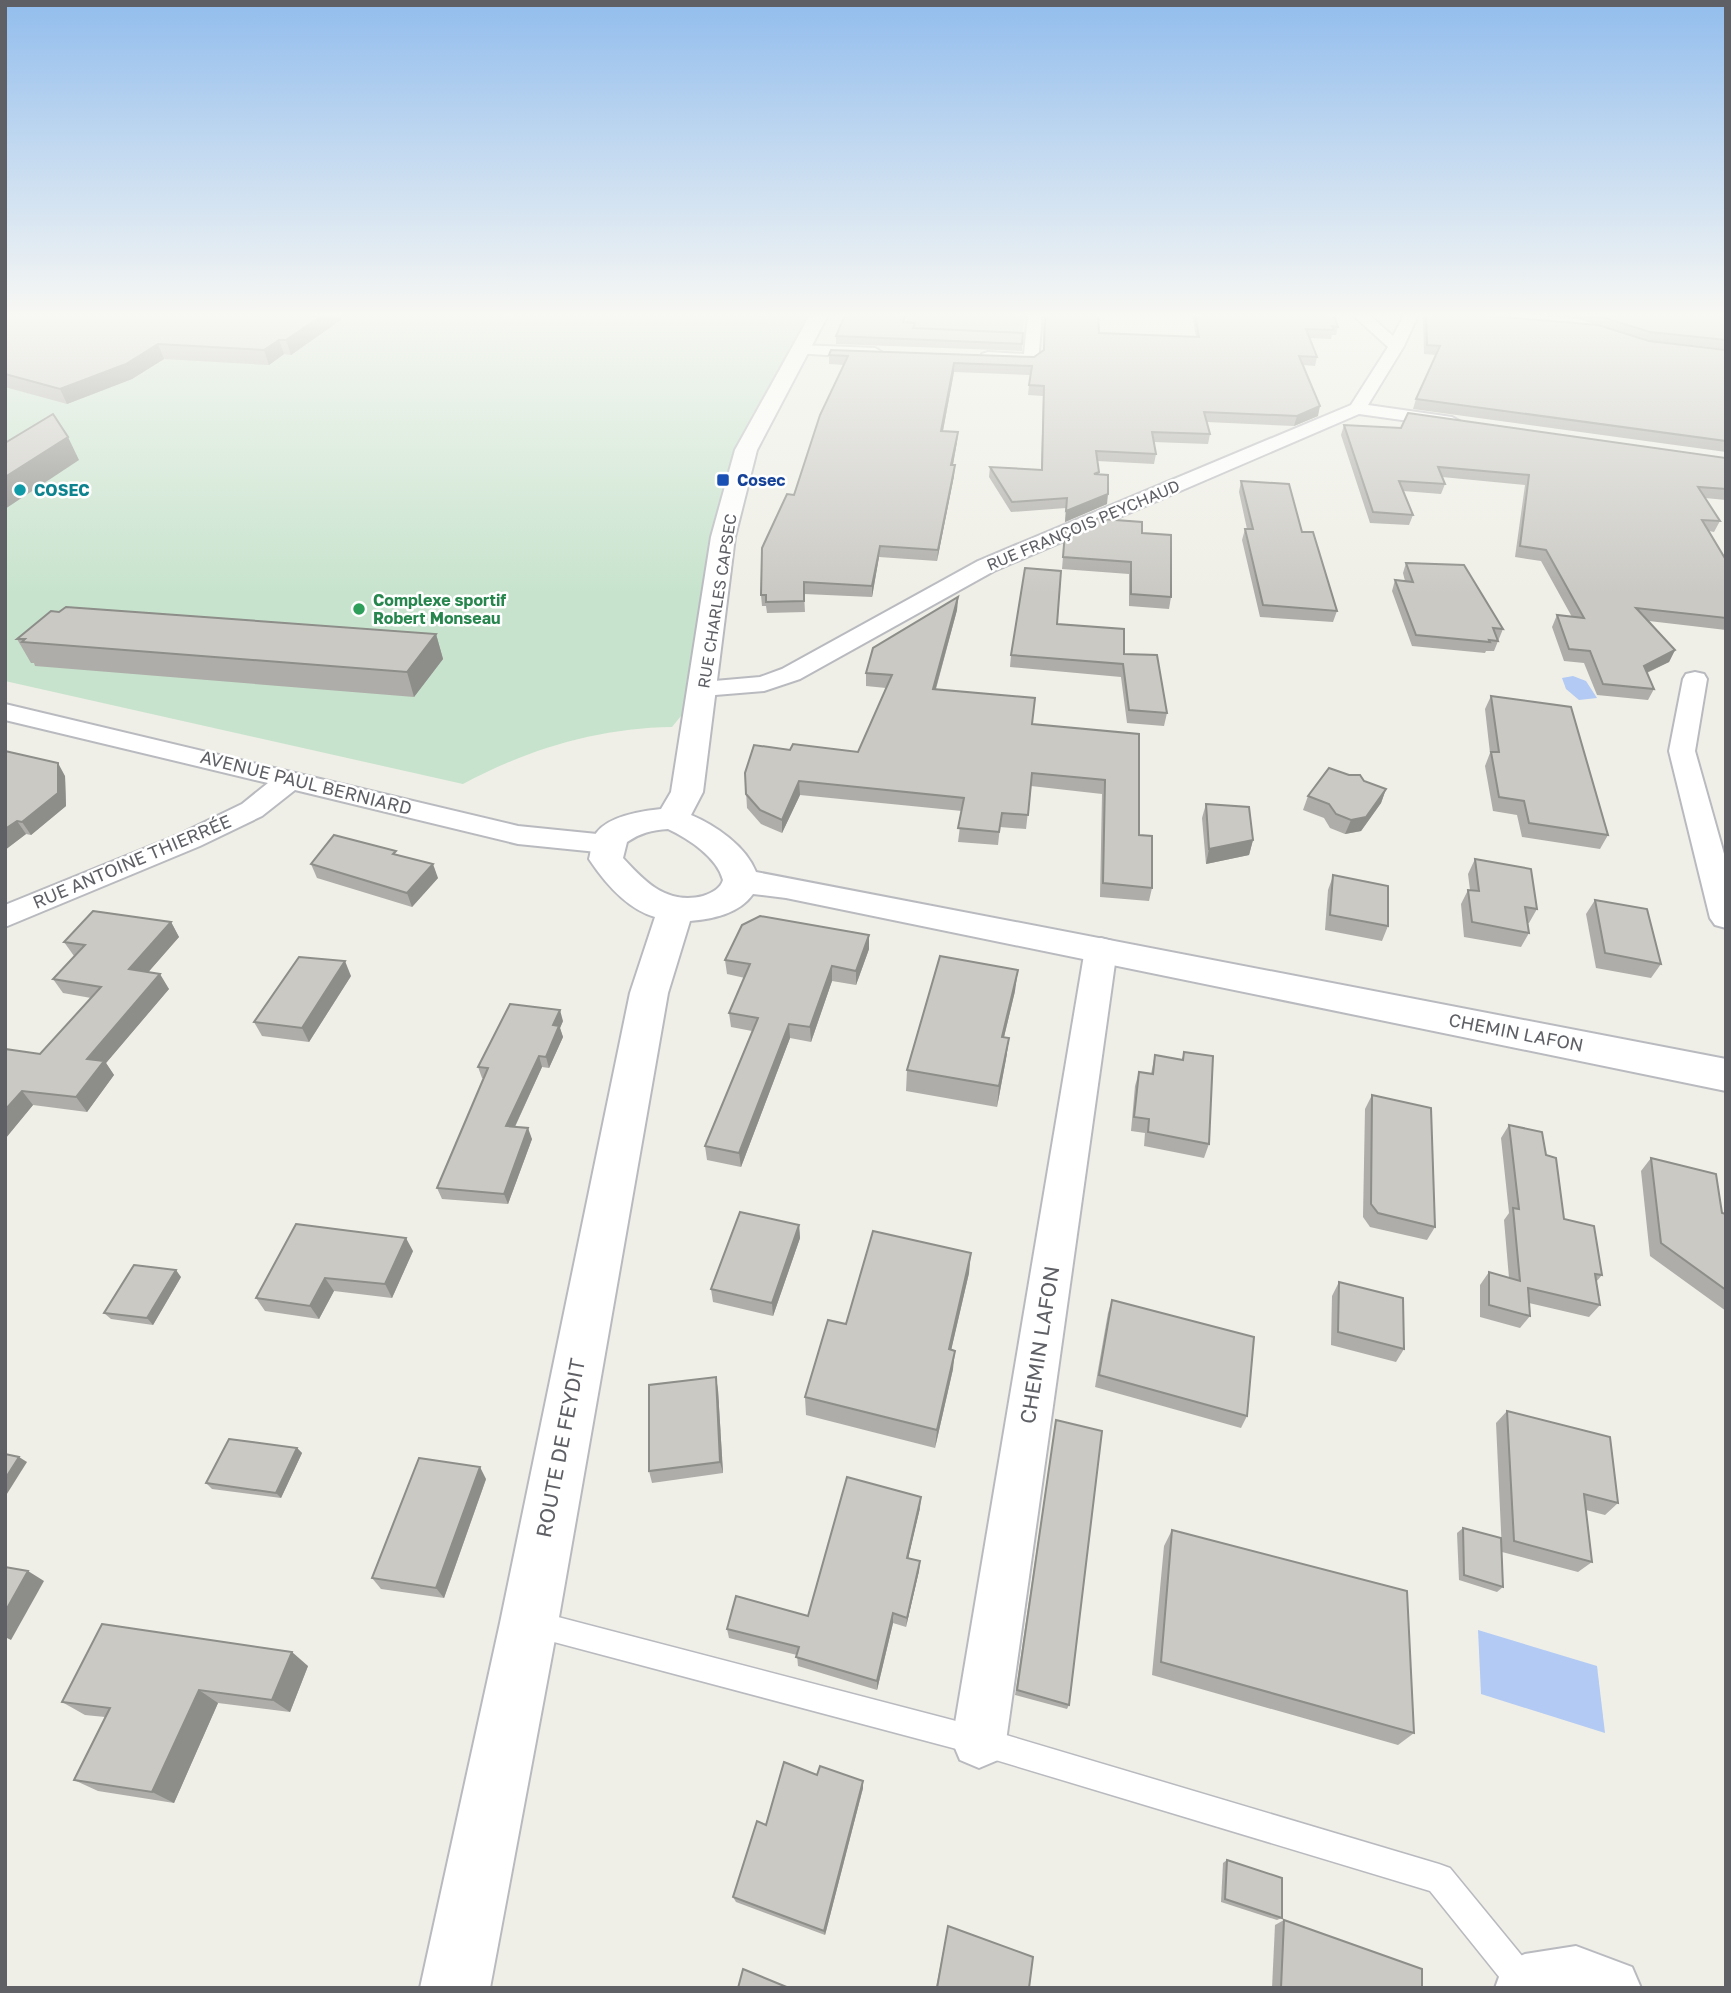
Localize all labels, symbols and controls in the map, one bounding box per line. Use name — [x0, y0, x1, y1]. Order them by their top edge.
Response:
place label: Cosec — [737, 470, 786, 490]
marker: Cosec — [715, 472, 731, 488]
street label: RUE FRANÇOIS PEYCHAUD — [983, 475, 1183, 575]
place label: COSEC — [34, 480, 90, 500]
marker: COSEC — [12, 482, 28, 498]
street label: RUE CHARLES CAPSEC — [693, 512, 741, 690]
place label: Complexe sportif Robert Monseau — [373, 590, 506, 628]
marker: Complexe sportif Robert Monseau — [351, 601, 367, 617]
street label: AVENUE PAUL BERNIARD — [198, 745, 414, 819]
street label: RUE ANTOINE THIERRÉE — [29, 809, 234, 913]
street label: CHEMIN LAFON — [1447, 1008, 1585, 1056]
street label: CHEMIN LAFON — [1014, 1264, 1064, 1426]
street label: ROUTE DE FEYDIT — [530, 1356, 590, 1540]

